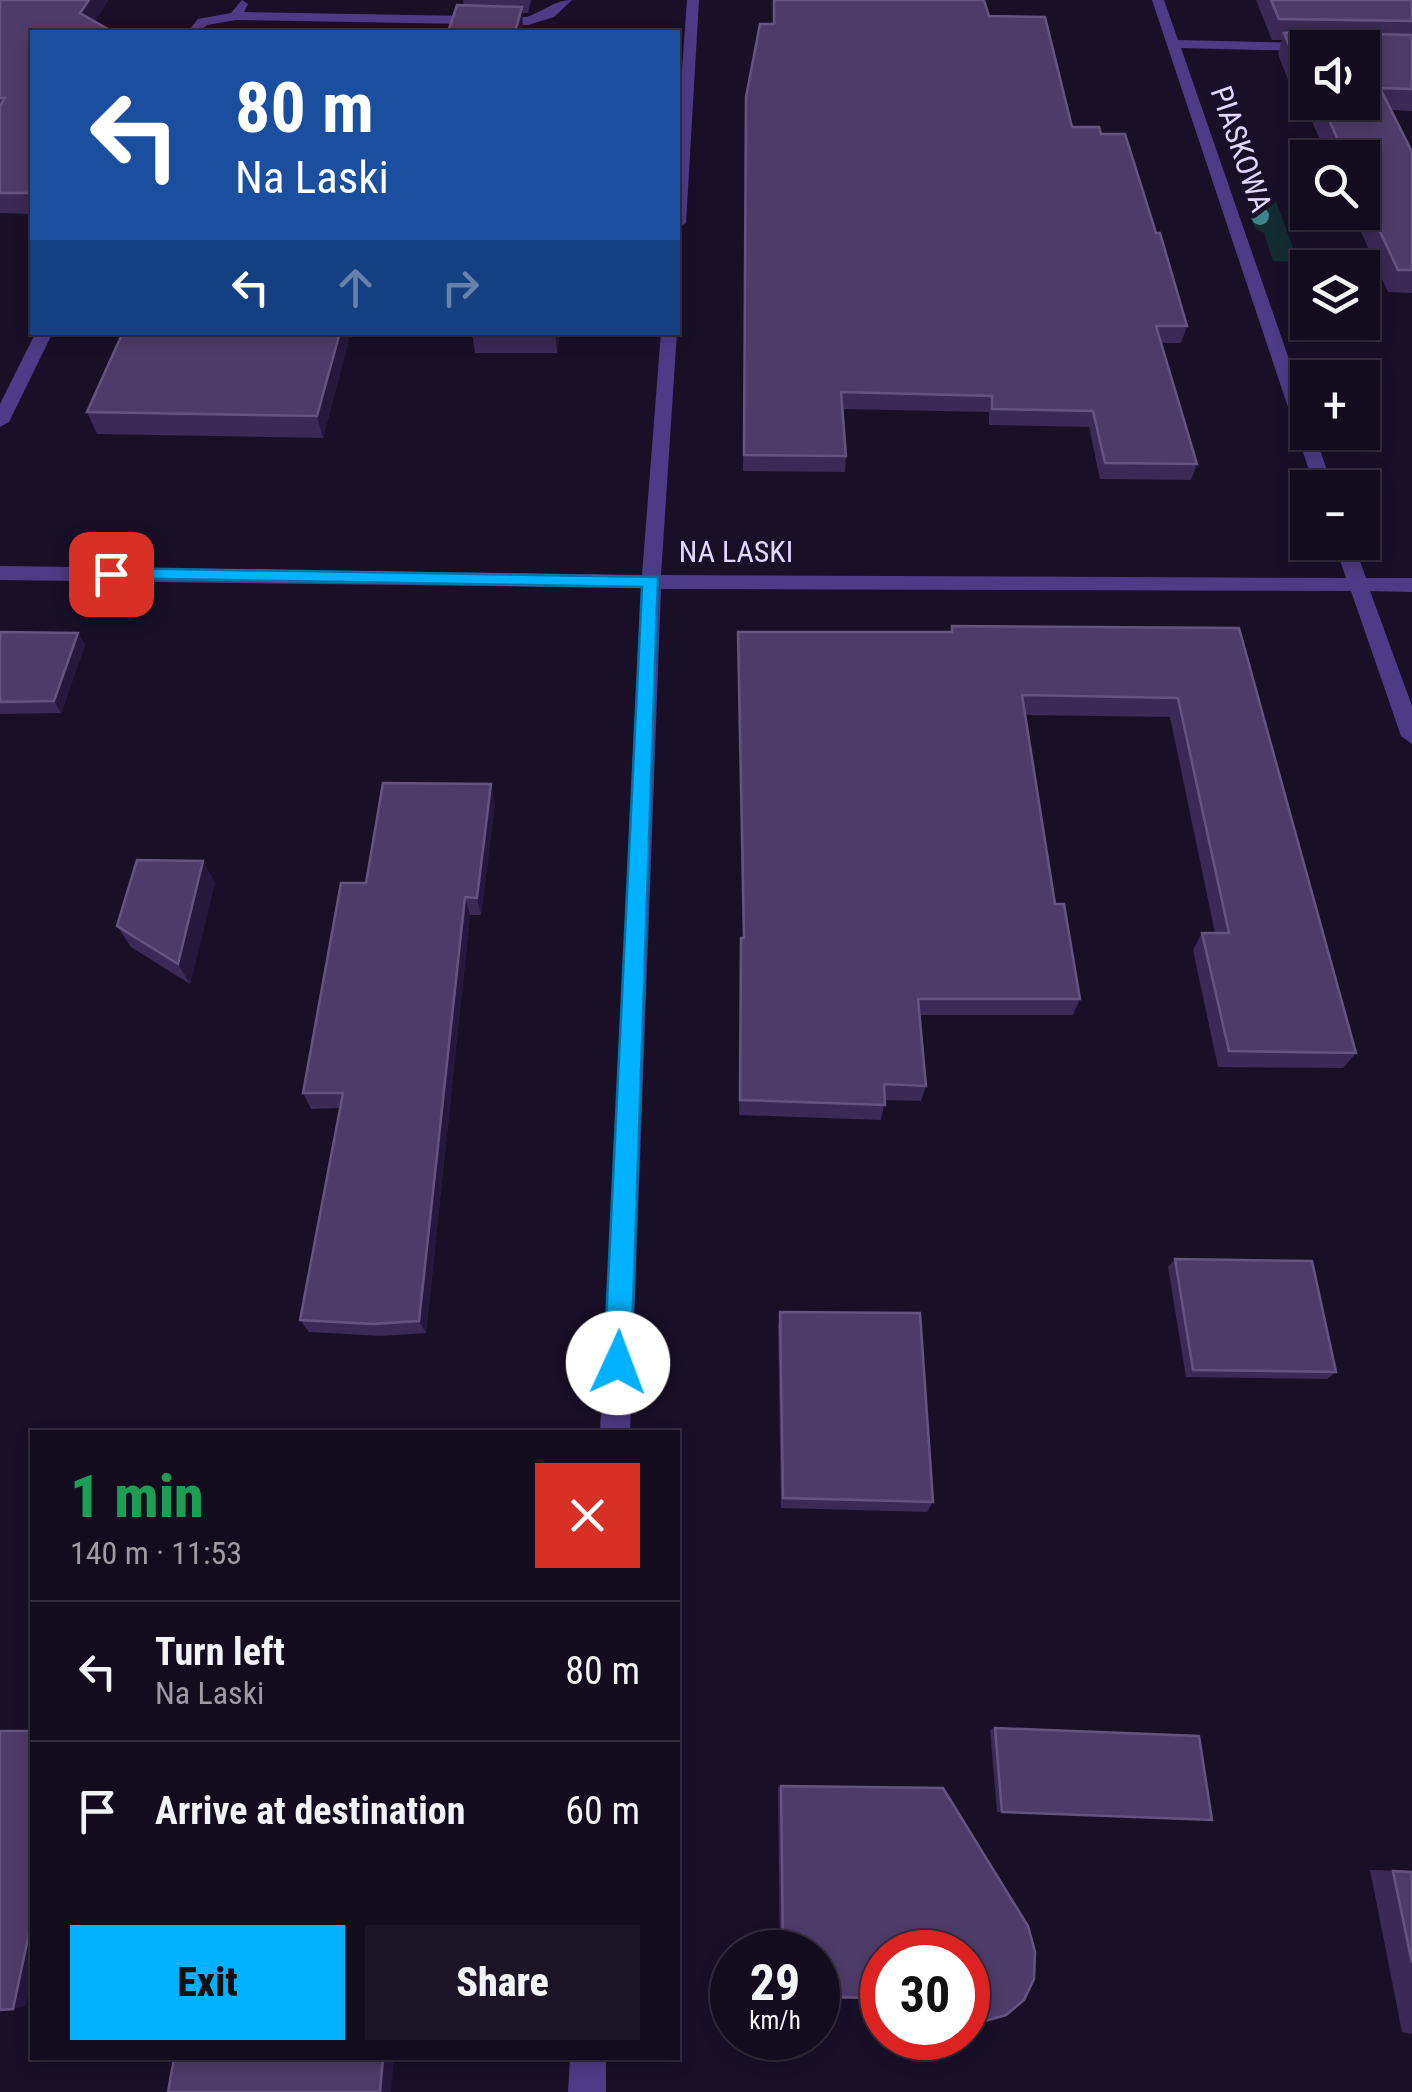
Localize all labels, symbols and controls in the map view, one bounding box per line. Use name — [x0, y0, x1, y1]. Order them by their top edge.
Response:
map controls — [1290, 30, 1380, 560]
button: sound — [1290, 30, 1380, 120]
text: 80 m — [235, 67, 374, 149]
icon: left — [70, 70, 200, 200]
street label: PIASKOWA — [1204, 81, 1279, 216]
button: search — [1290, 140, 1380, 230]
text: Na Laski — [235, 151, 389, 204]
button: layers — [1290, 250, 1380, 340]
icon: left — [223, 260, 278, 315]
icon: ahead — [328, 260, 383, 315]
icon: right — [433, 260, 488, 315]
button: + — [1290, 360, 1380, 450]
button: − — [1290, 470, 1380, 560]
pin — [69, 532, 154, 617]
street label: NA LASKI — [679, 534, 793, 569]
icon: arrive — [84, 547, 139, 602]
position arrow — [566, 1311, 670, 1415]
text: 1 min — [70, 1461, 204, 1532]
button: close — [535, 1463, 640, 1568]
text: 140 m · 11:53 — [70, 1534, 242, 1572]
text: Turn left — [155, 1630, 285, 1674]
icon: left — [70, 1644, 125, 1699]
text: 80 m — [565, 1649, 640, 1693]
text: Na Laski — [155, 1674, 264, 1712]
icon: arrive — [70, 1784, 125, 1839]
text: Arrive at destination — [155, 1789, 465, 1833]
text: 60 m — [565, 1789, 640, 1833]
button: Exit — [70, 1925, 345, 2040]
button: Share — [365, 1925, 640, 2040]
speed limit sign: 30 — [860, 1930, 990, 2060]
text: 29 — [750, 1954, 800, 2012]
text: km/h — [749, 2006, 801, 2035]

